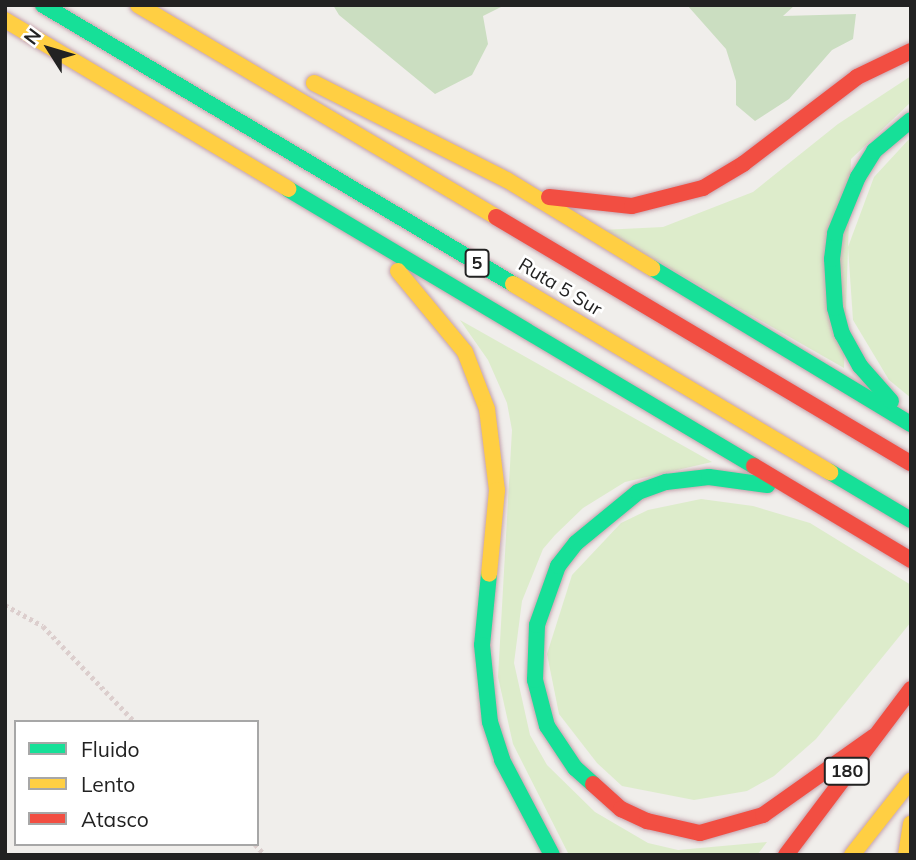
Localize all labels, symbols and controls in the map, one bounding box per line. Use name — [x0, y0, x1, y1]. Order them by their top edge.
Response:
north arrow — [14, 14, 84, 84]
text: N — [18, 23, 46, 49]
road number: 5 — [463, 248, 491, 278]
street label: Ruta 5 Sur — [514, 253, 606, 321]
legend — [14, 720, 259, 846]
text: Fluido — [81, 736, 140, 762]
road number: 180 — [822, 756, 872, 786]
text: Lento — [81, 771, 135, 797]
text: Atasco — [81, 806, 149, 832]

